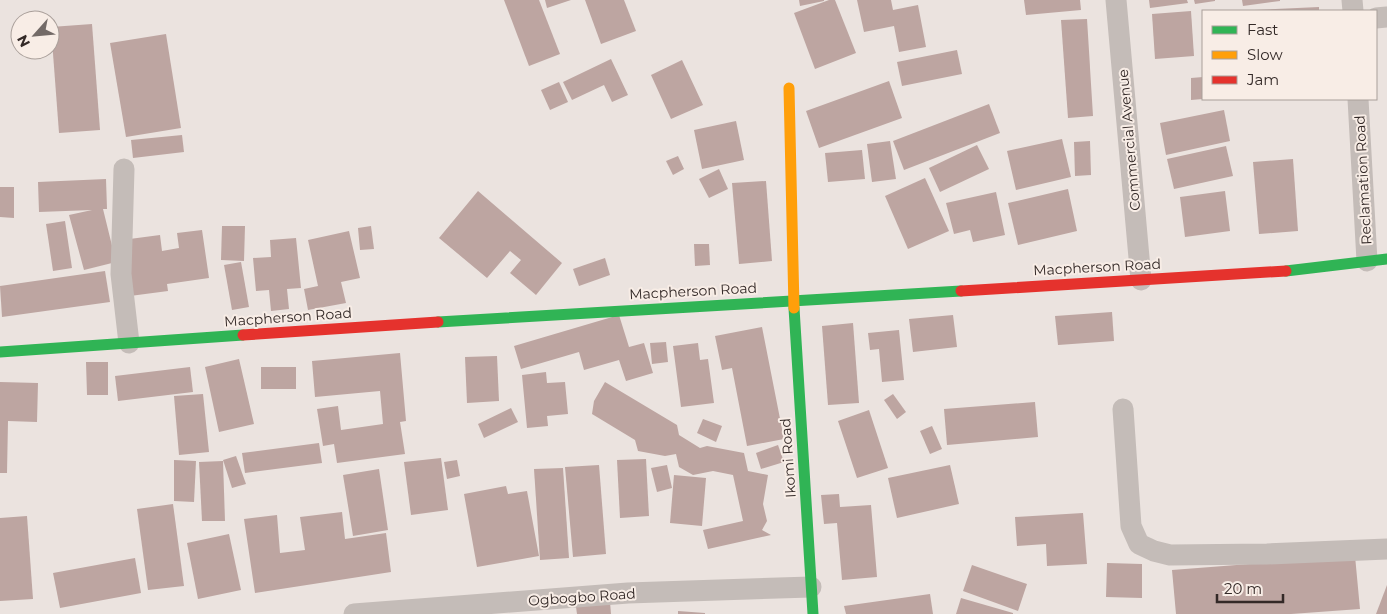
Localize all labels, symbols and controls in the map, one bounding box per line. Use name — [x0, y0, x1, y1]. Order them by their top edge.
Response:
north arrow — [10, 10, 60, 60]
legend — [1202, 10, 1377, 100]
text: Fast — [1247, 20, 1278, 39]
text: N — [13, 32, 34, 50]
text: Slow — [1247, 45, 1283, 64]
street label: Commercial Avenue — [1114, 68, 1144, 212]
text: Jam — [1246, 70, 1279, 89]
street label: Reclamation Road — [1351, 115, 1375, 245]
street label: Macpherson Road — [1033, 255, 1161, 279]
street label: Macpherson Road — [629, 279, 757, 303]
street label: Macpherson Road — [224, 304, 352, 330]
street label: Ikomi Road — [776, 417, 800, 499]
scale bar — [1217, 572, 1283, 604]
text: 20 m — [1224, 579, 1262, 598]
street label: Ogbogbo Road — [528, 584, 636, 610]

